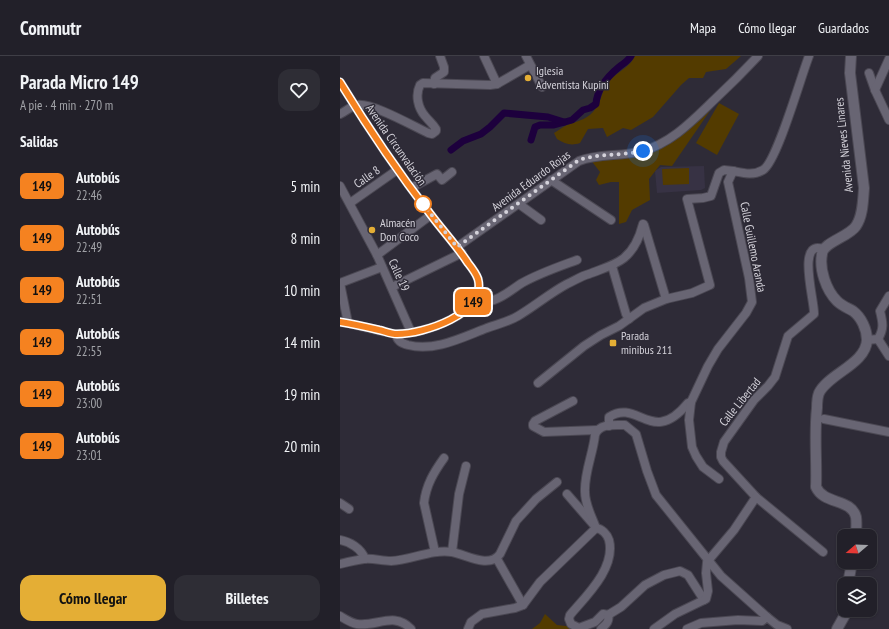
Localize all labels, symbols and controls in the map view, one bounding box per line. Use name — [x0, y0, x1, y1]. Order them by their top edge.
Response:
text: Commutr — [20, 16, 81, 40]
text: Mapa — [690, 19, 716, 37]
text: Cómo llegar — [738, 19, 796, 37]
text: Guardados — [818, 19, 869, 37]
place label: Iglesia Adventista Kupini — [536, 63, 609, 92]
button: heart — [278, 69, 320, 111]
text: Parada Micro 149 — [20, 70, 139, 94]
marker: Iglesia Adventista Kupini — [523, 73, 533, 83]
text: A pie · 4 min · 270 m — [20, 97, 113, 114]
street label: Avenida Nieves Linares — [831, 97, 856, 193]
street label: Avenida Circunvalación — [363, 101, 430, 188]
text: Salidas — [20, 132, 58, 151]
your location — [633, 141, 653, 161]
street label: Avenida Eduardo Rojas — [488, 147, 573, 214]
street label: Calle 8 — [351, 162, 383, 191]
text: Autobús — [76, 168, 120, 187]
text: 149 — [32, 177, 52, 195]
text: 5 min — [290, 177, 320, 196]
text: 22:46 — [76, 187, 102, 204]
unlabelled marker — [414, 195, 432, 213]
street label: Calle Guillemo Aranda — [737, 200, 770, 294]
place label: Almacén Don Coco — [380, 215, 419, 244]
text: Autobús — [76, 220, 120, 239]
marker: Almacén Don Coco — [367, 225, 377, 235]
text: 149 — [32, 229, 52, 247]
text: 8 min — [290, 229, 320, 248]
text: 22:49 — [76, 239, 102, 256]
street label: Calle 19 — [385, 256, 413, 293]
text: Autobús — [76, 272, 120, 291]
text: 149 — [32, 281, 52, 299]
text: 10 min — [284, 281, 320, 300]
line badge: 149 — [450, 289, 496, 315]
text: 22:51 — [76, 291, 102, 308]
text: 149 — [463, 293, 483, 311]
text: Autobús — [76, 324, 120, 343]
place label: Parada minibus 211 — [621, 328, 673, 357]
text: 149 — [32, 333, 52, 351]
text: 14 min — [284, 333, 320, 352]
marker: Parada minibus 211 — [608, 338, 618, 348]
text: 22:55 — [76, 343, 102, 360]
street label: Calle Libertad — [716, 374, 764, 429]
text: Autobús — [76, 376, 120, 395]
text: 149 — [32, 385, 52, 403]
text: 19 min — [284, 385, 320, 404]
text: 23:00 — [76, 395, 102, 412]
text: Autobús — [76, 428, 120, 447]
text: 149 — [32, 437, 52, 455]
text: 20 min — [284, 437, 320, 456]
text: 23:01 — [76, 447, 102, 464]
north arrow — [837, 529, 877, 569]
map controls — [837, 529, 877, 617]
button: Cómo llegar — [20, 575, 166, 621]
button: Billetes — [174, 575, 320, 621]
button: layers — [837, 577, 877, 617]

